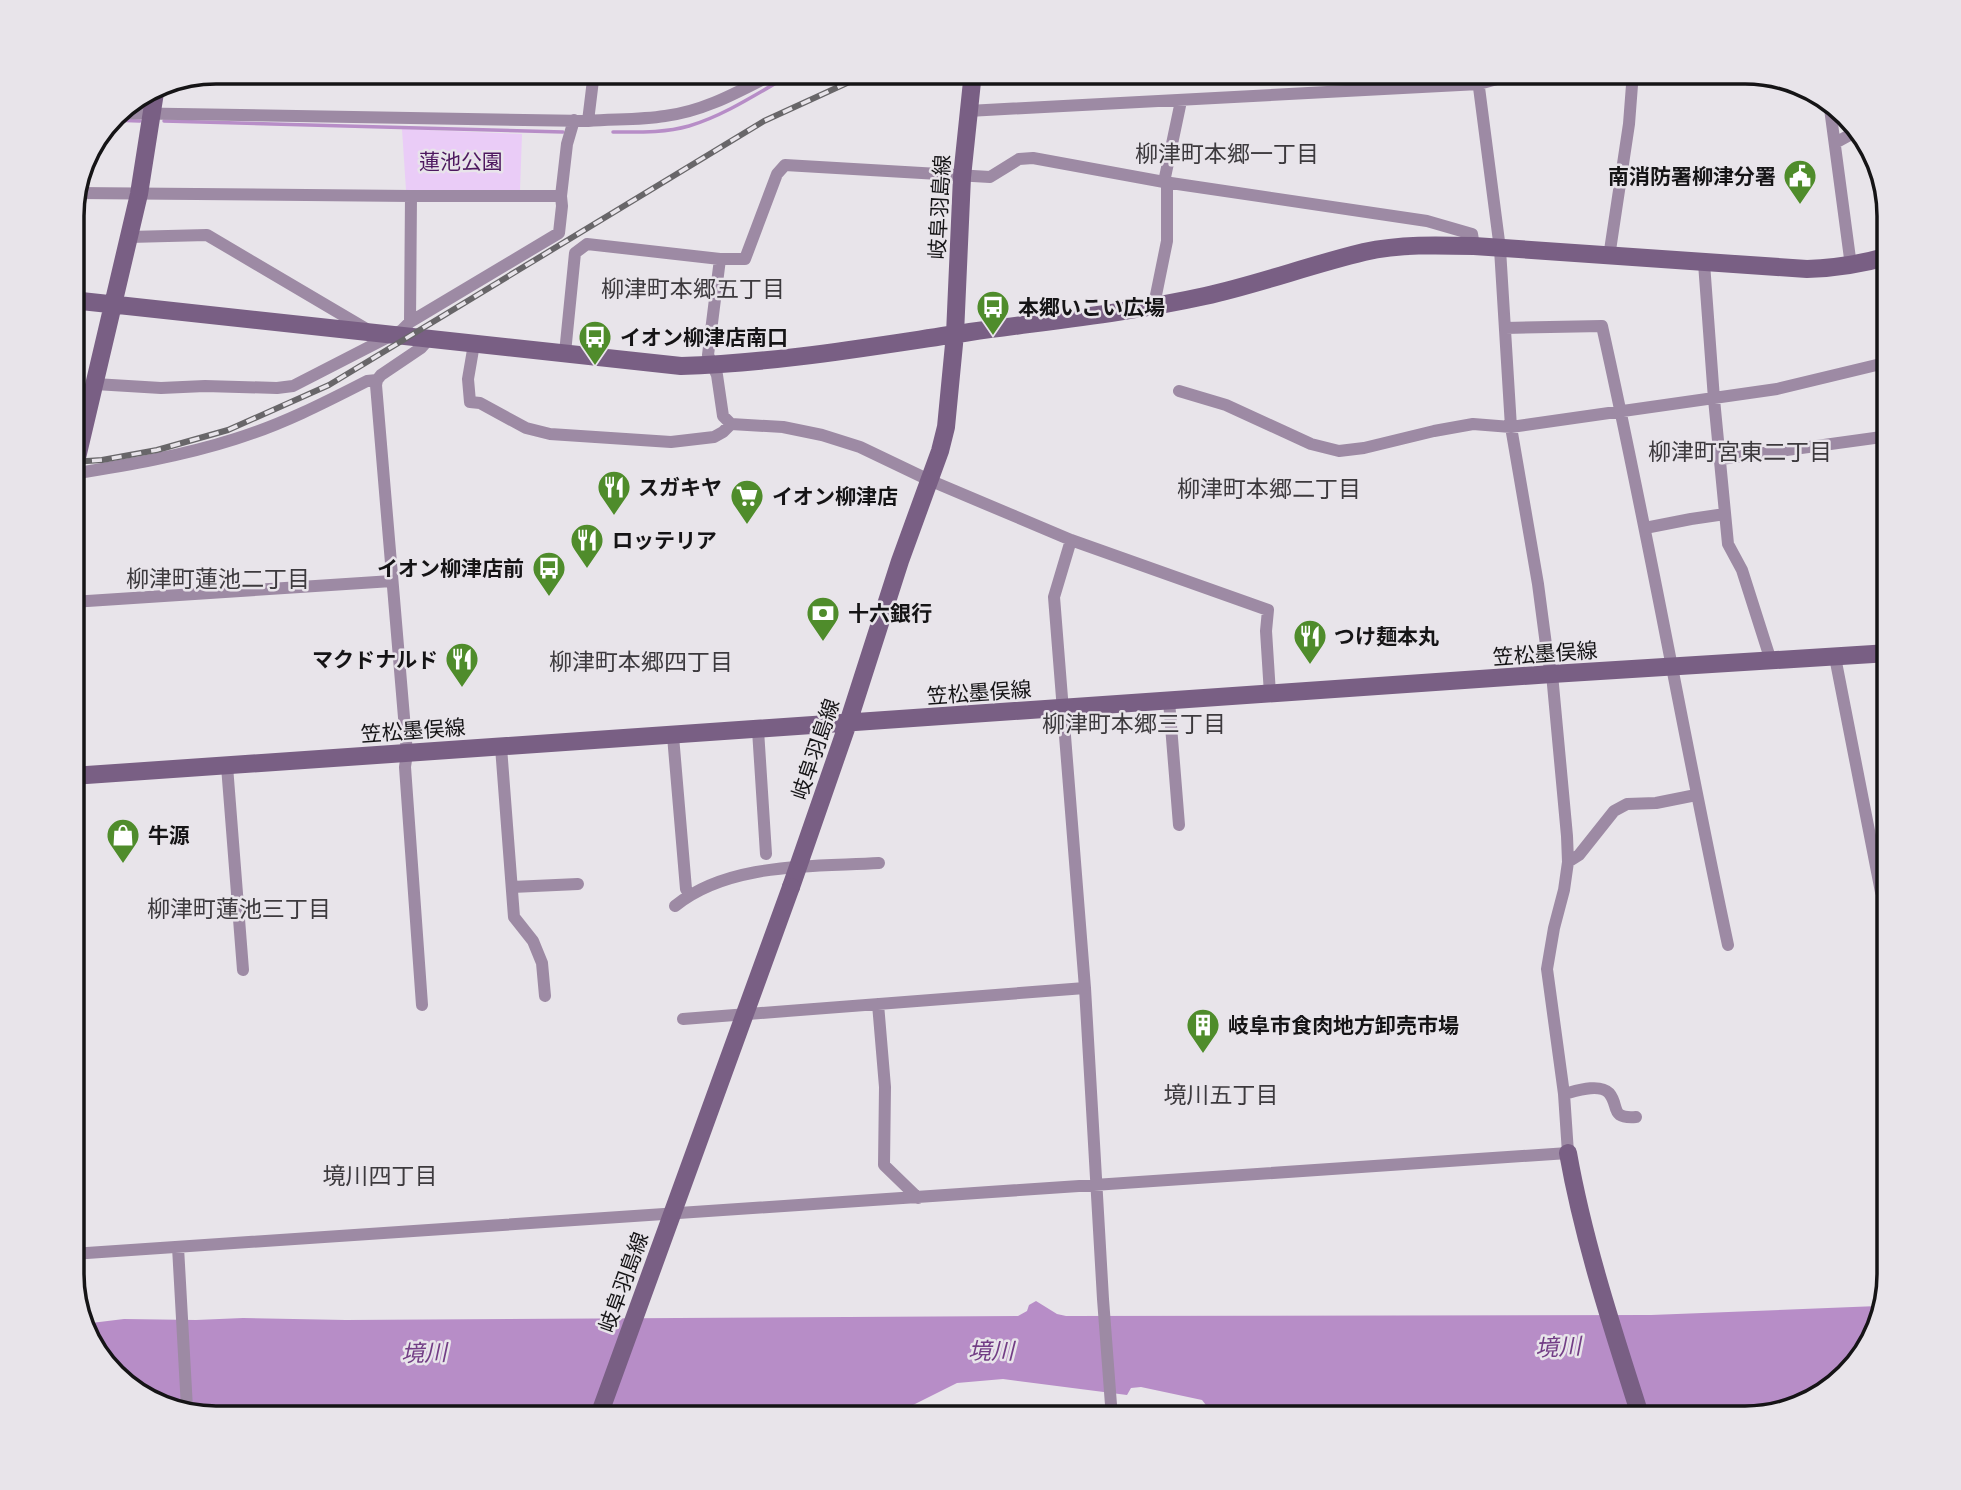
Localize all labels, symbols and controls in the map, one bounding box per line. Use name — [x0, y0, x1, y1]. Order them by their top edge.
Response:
district label: 柳津町本郷一丁目 — [1135, 138, 1319, 168]
park label: 蓮池公園 — [419, 147, 503, 175]
street label: 岐阜羽島線 — [922, 154, 956, 260]
public building icon: 南消防署柳津分署 — [1781, 157, 1819, 206]
place label: 南消防署柳津分署 — [1608, 162, 1776, 190]
district label: 柳津町本郷五丁目 — [601, 273, 785, 303]
bus stop icon: 本郷いこい広場 — [974, 288, 1012, 337]
place label: 本郷いこい広場 — [1018, 293, 1165, 321]
bus stop icon: イオン柳津店南口 — [576, 318, 614, 367]
place label: イオン柳津店南口 — [620, 323, 788, 351]
district label: 柳津町宮東二丁目 — [1648, 436, 1832, 466]
restaurant icon: スガキヤ — [595, 468, 633, 517]
place label: スガキヤ — [638, 473, 722, 501]
district label: 柳津町本郷二丁目 — [1177, 473, 1361, 503]
supermarket icon: イオン柳津店 — [728, 477, 766, 526]
place label: イオン柳津店 — [772, 482, 898, 510]
restaurant icon: ロッテリア — [568, 521, 606, 570]
place label: ロッテリア — [612, 526, 717, 554]
bus stop icon: イオン柳津店前 — [530, 549, 568, 598]
place label: イオン柳津店前 — [377, 554, 524, 582]
district label: 柳津町蓮池二丁目 — [126, 563, 310, 593]
bank icon: 十六銀行 — [804, 594, 842, 643]
place label: 十六銀行 — [848, 599, 932, 627]
restaurant icon: つけ麺本丸 — [1291, 617, 1329, 666]
place label: つけ麺本丸 — [1334, 622, 1439, 650]
street label: 笠松墨俣線 — [1492, 635, 1598, 671]
restaurant icon: マクドナルド — [443, 640, 481, 689]
place label: マクドナルド — [312, 645, 438, 673]
district label: 柳津町本郷四丁目 — [549, 646, 733, 676]
street label: 笠松墨俣線 — [926, 674, 1032, 710]
street label: 岐阜羽島線 — [785, 695, 845, 803]
district label: 柳津町本郷三丁目 — [1042, 708, 1226, 738]
street label: 笠松墨俣線 — [360, 712, 466, 748]
shop icon: 牛源 — [104, 816, 142, 865]
place label: 牛源 — [148, 821, 190, 849]
district label: 柳津町蓮池三丁目 — [147, 893, 331, 923]
building icon: 岐阜市食肉地方卸売市場 — [1184, 1006, 1222, 1055]
place label: 岐阜市食肉地方卸売市場 — [1228, 1011, 1459, 1039]
district label: 境川五丁目 — [1164, 1079, 1279, 1109]
district label: 境川四丁目 — [323, 1160, 438, 1190]
street label: 岐阜羽島線 — [592, 1228, 654, 1336]
water label: 境川 — [1534, 1330, 1585, 1362]
water label: 境川 — [968, 1335, 1017, 1365]
water label: 境川 — [400, 1336, 451, 1368]

